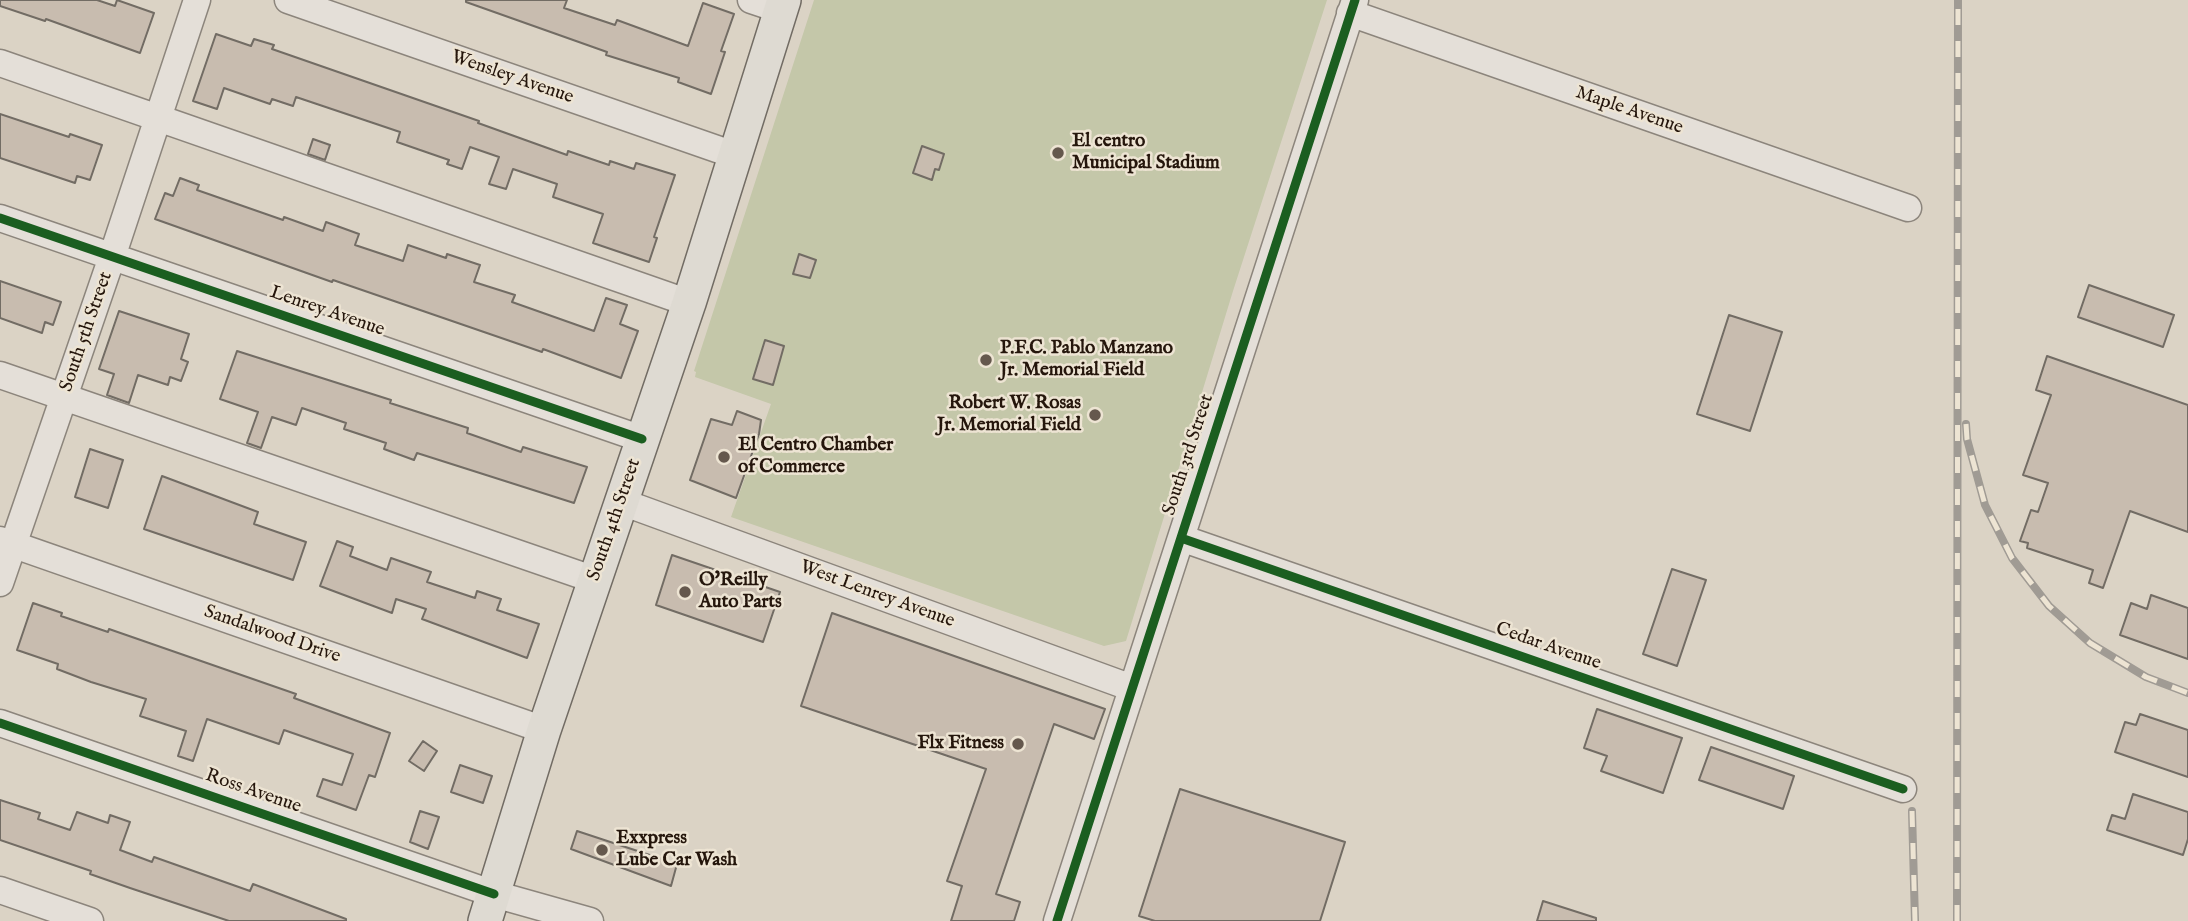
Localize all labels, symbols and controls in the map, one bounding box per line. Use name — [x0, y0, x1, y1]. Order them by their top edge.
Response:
street label: Wensley Avenue — [448, 46, 576, 110]
street label: Maple Avenue — [1572, 82, 1686, 140]
place label: El centro Municipal Stadium — [1072, 131, 1220, 175]
marker: El centro Municipal Stadium — [1050, 145, 1066, 161]
street label: South 5th Street — [56, 269, 118, 395]
street label: Lenrey Avenue — [267, 282, 387, 342]
place label: P.F.C. Pablo Manzano Jr. Memorial Field — [1000, 338, 1173, 382]
marker: P.F.C. Pablo Manzano Jr. Memorial Field — [978, 352, 994, 368]
street label: South 3rd Street — [1159, 392, 1219, 518]
place label: Robert W. Rosas Jr. Memorial Field — [937, 393, 1081, 437]
marker: Robert W. Rosas Jr. Memorial Field — [1087, 407, 1103, 423]
place label: El Centro Chamber of Commerce — [738, 435, 893, 479]
marker: El Centro Chamber of Commerce — [716, 449, 732, 465]
street label: South 4th Street — [583, 456, 647, 584]
street label: West Lenrey Avenue — [797, 556, 957, 634]
place label: O'Reilly Auto Parts — [699, 570, 782, 614]
marker: O'Reilly Auto Parts — [677, 584, 693, 600]
street label: Sandalwood Drive — [201, 601, 343, 669]
street label: Cedar Avenue — [1492, 618, 1604, 676]
place label: Flx Fitness — [918, 733, 1004, 755]
marker: Flx Fitness — [1010, 736, 1026, 752]
street label: Ross Avenue — [202, 765, 304, 819]
place label: Exxpress Lube Car Wash — [616, 828, 737, 872]
marker: Exxpress Lube Car Wash — [594, 842, 610, 858]

